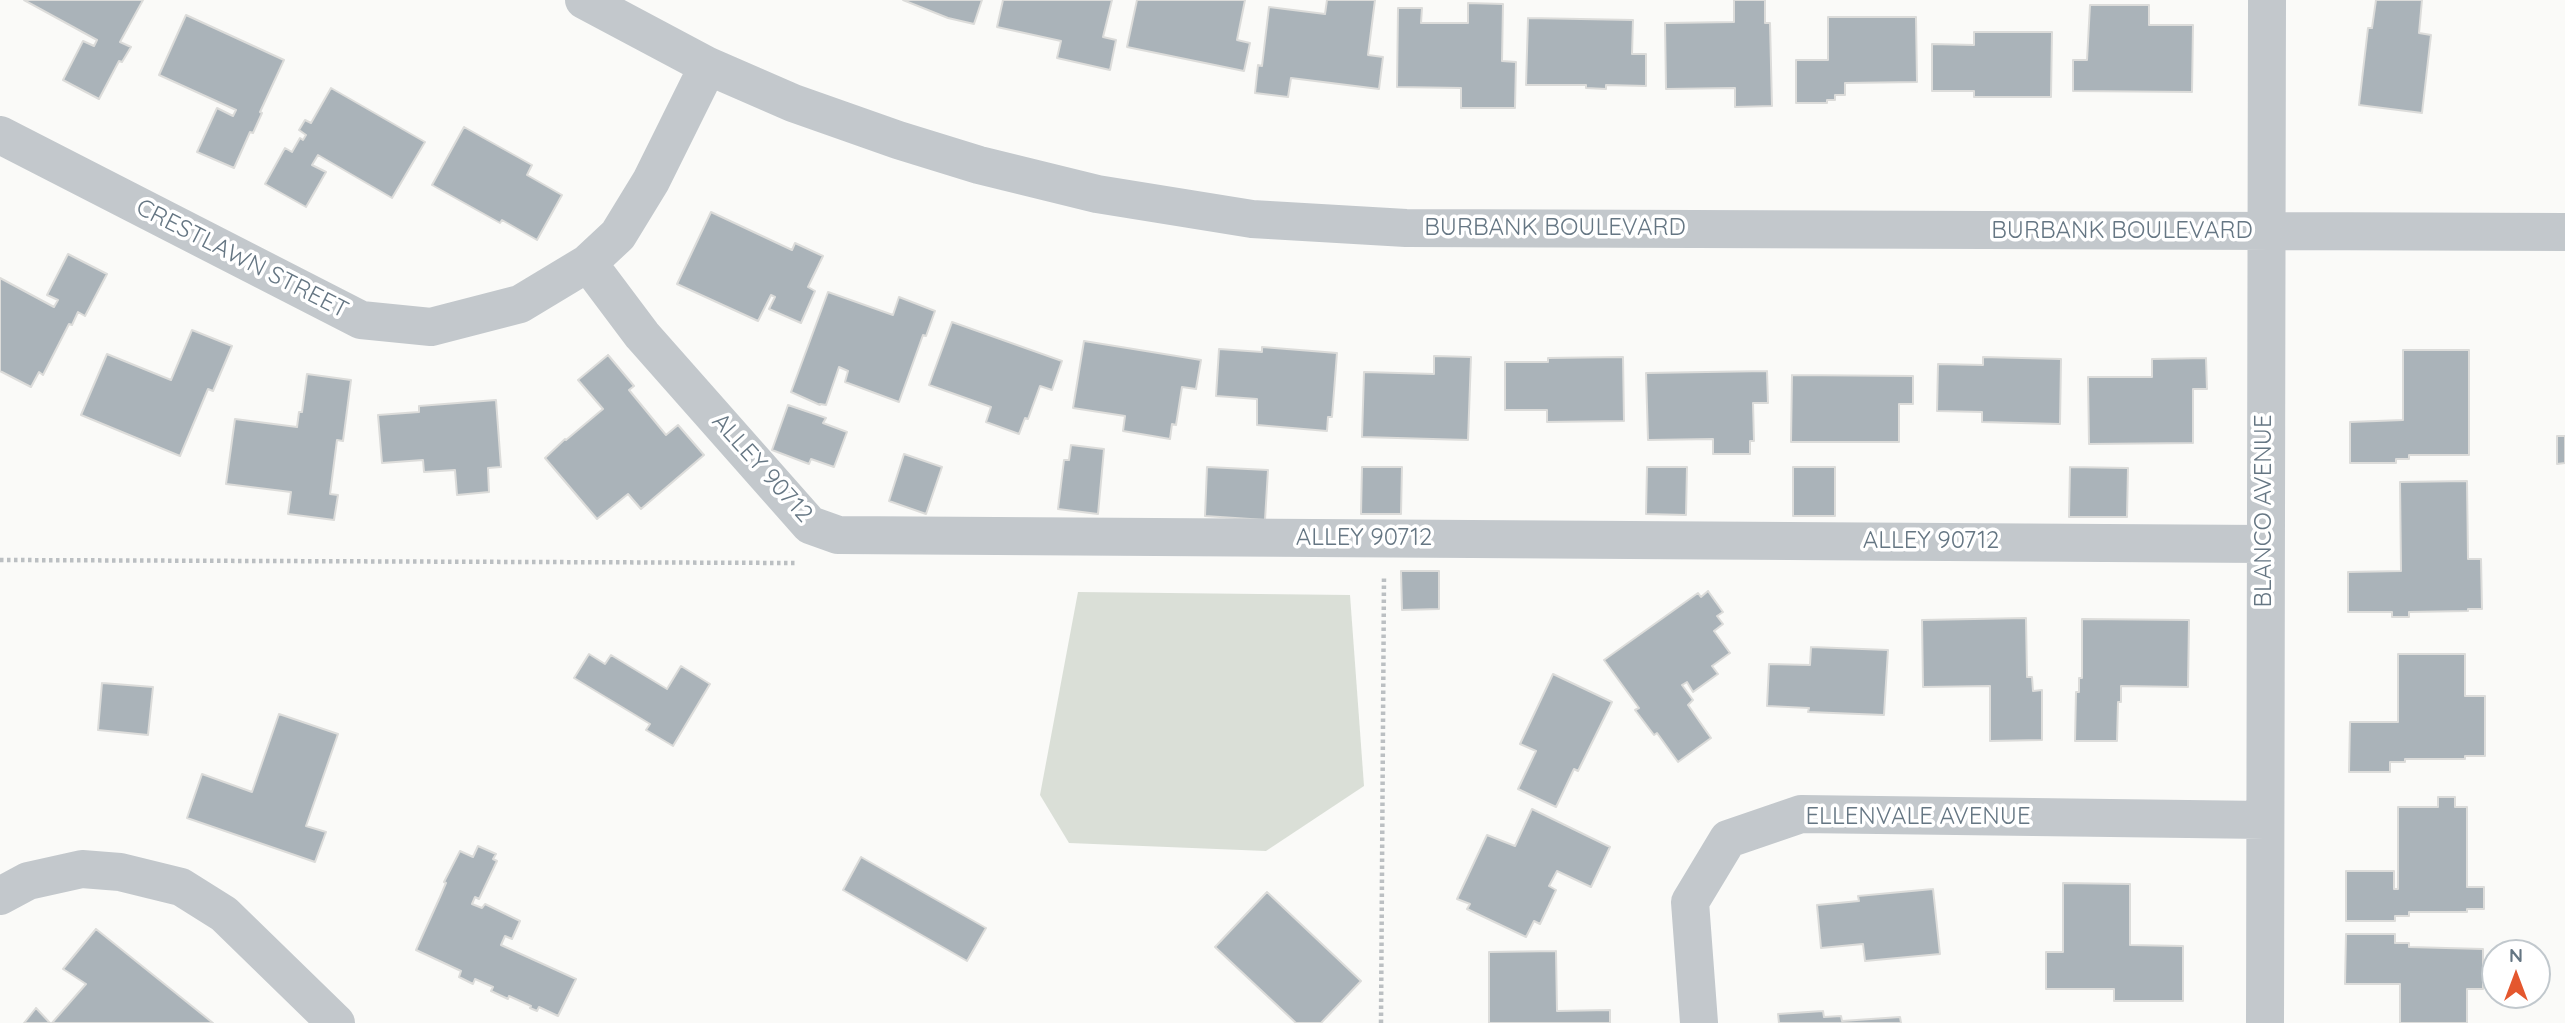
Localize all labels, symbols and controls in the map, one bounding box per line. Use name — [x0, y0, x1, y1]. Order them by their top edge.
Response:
street label: CRESTLAWN STREET — [131, 193, 353, 325]
street label: BURBANK BOULEVARD — [1424, 214, 1686, 242]
street label: BURBANK BOULEVARD — [1991, 217, 2253, 245]
street label: ALLEY 90712 — [706, 408, 818, 528]
street label: BLANCO AVENUE — [2250, 414, 2278, 608]
street label: ALLEY 90712 — [1296, 524, 1432, 552]
street label: ALLEY 90712 — [1863, 527, 1999, 555]
street label: ELLENVALE AVENUE — [1805, 803, 2031, 831]
north arrow — [2481, 939, 2551, 1009]
text: N — [2509, 943, 2523, 967]

